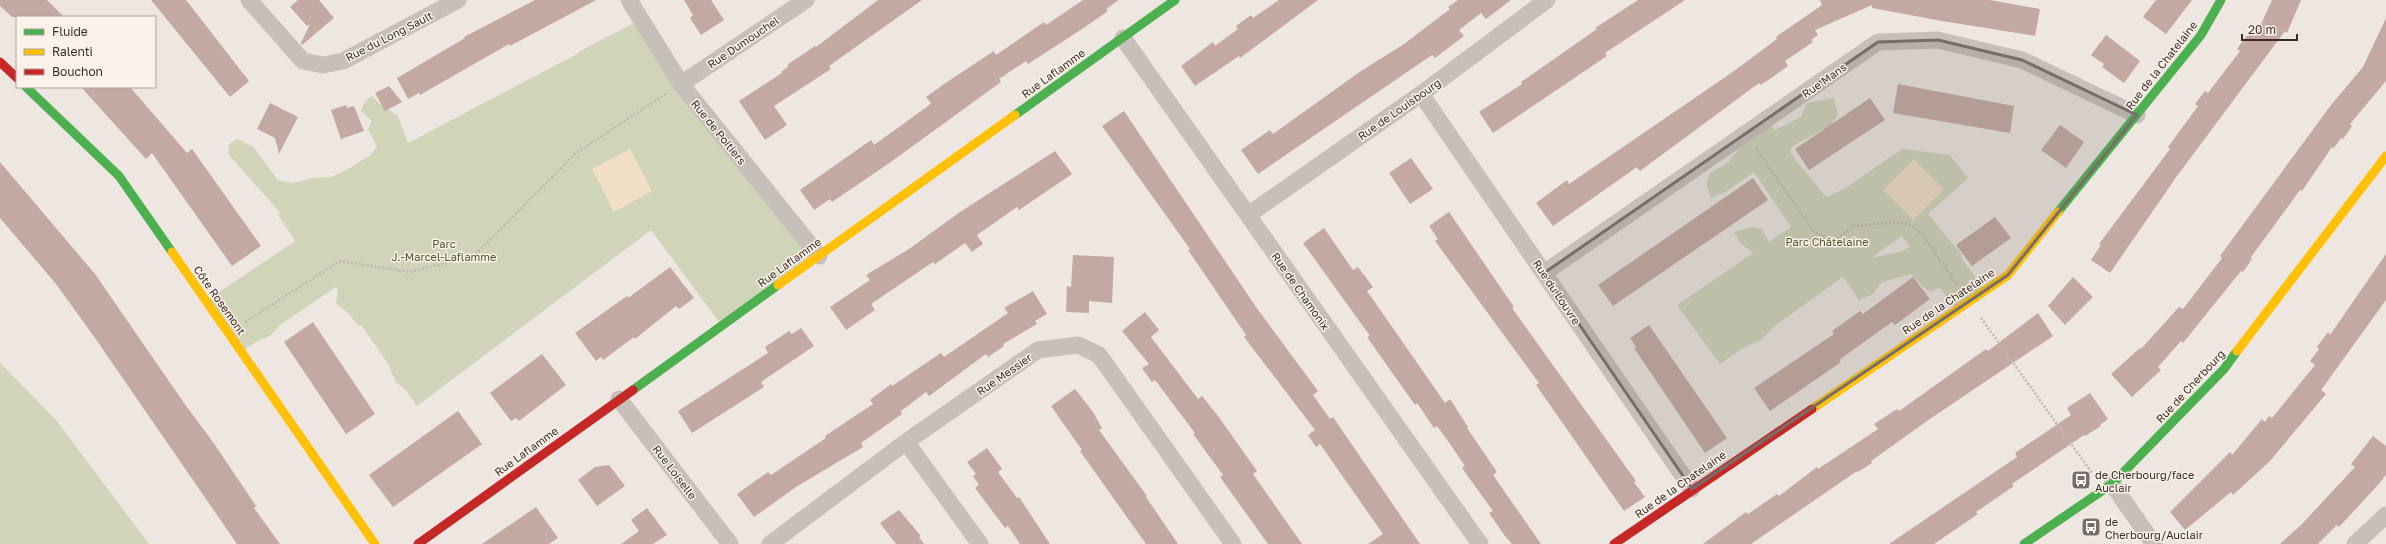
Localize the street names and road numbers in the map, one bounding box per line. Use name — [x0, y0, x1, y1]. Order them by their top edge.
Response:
street label: Rue du Long Sault — [343, 8, 435, 64]
street label: Rue Dumouchel — [705, 13, 781, 71]
street label: Rue de la Chatelaine — [2123, 18, 2199, 112]
street label: Rue Laflamme — [1019, 46, 1087, 100]
street label: Rue Mans — [1799, 60, 1849, 100]
street label: Rue de Louisbourg — [1355, 76, 1443, 142]
street label: Rue de Poitiers — [689, 97, 749, 167]
street label: Rue Laflamme — [755, 235, 823, 289]
street label: Rue de Chamonix — [1269, 250, 1333, 332]
street label: Rue du Louvre — [1531, 257, 1583, 327]
street label: Côte Rosemont — [191, 263, 249, 337]
street label: Rue de la Chatelaine — [1899, 265, 1997, 337]
street label: Rue de Cherbourg — [2153, 347, 2227, 425]
street label: Rue Messier — [974, 350, 1035, 398]
street label: Rue Laflamme — [492, 424, 560, 478]
street label: Rue Loiselle — [650, 442, 700, 502]
street label: Rue de la Chatelaine — [1632, 448, 1728, 520]

